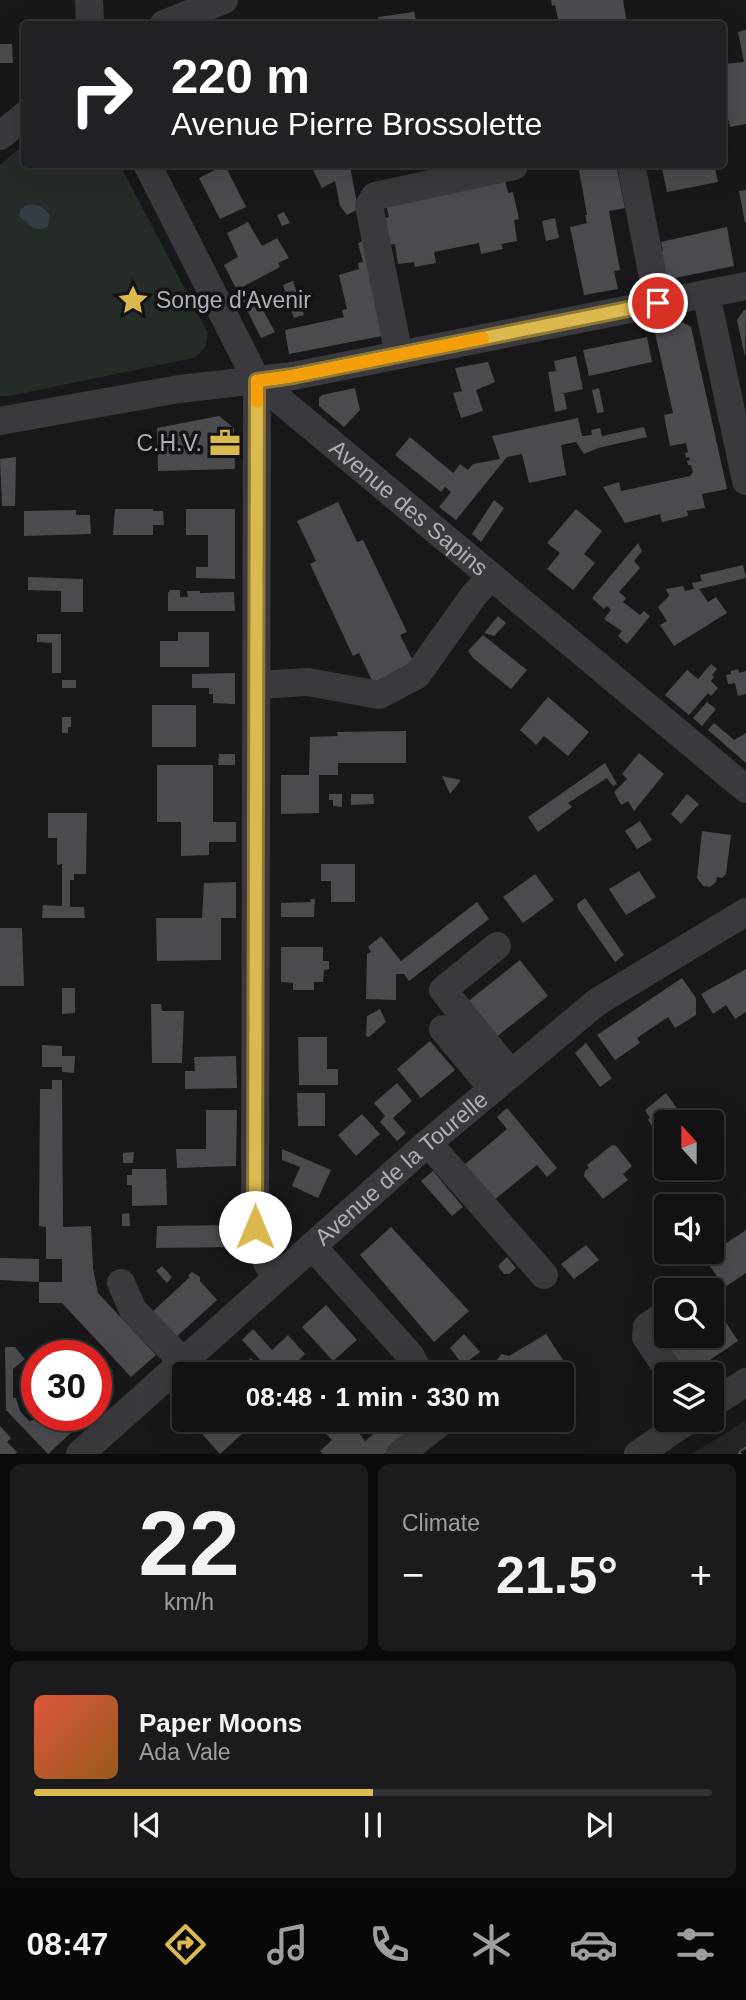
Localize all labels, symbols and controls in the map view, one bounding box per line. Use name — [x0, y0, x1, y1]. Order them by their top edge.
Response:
icon: right — [56, 49, 147, 140]
text: 220 m — [171, 49, 310, 103]
text: Avenue Pierre Brossolette — [171, 106, 542, 142]
pin — [628, 273, 688, 333]
place icon: Songe d'Avenir — [116, 283, 150, 317]
icon: arrive — [639, 284, 677, 322]
place label: Songe d'Avenir — [156, 287, 311, 313]
office icon: C.H.V. — [208, 426, 242, 460]
place label: C.H.V. — [136, 430, 202, 456]
street label: Avenue des Sapins — [325, 434, 493, 581]
street label: Avenue de la Tourelle — [310, 1086, 493, 1250]
north arrow — [654, 1110, 724, 1180]
map controls — [654, 1110, 724, 1432]
position arrow — [218, 1190, 292, 1264]
button: sound — [654, 1194, 724, 1264]
button: search — [654, 1278, 724, 1348]
speed limit sign: 30 — [21, 1340, 112, 1431]
button: layers — [654, 1362, 724, 1432]
text: 08:48 · 1 min · 330 m — [246, 1382, 500, 1412]
text: 22 — [138, 1493, 240, 1594]
text: Climate — [402, 1510, 480, 1536]
text: 21.5° — [496, 1546, 618, 1604]
text: − — [402, 1554, 424, 1596]
text: + — [690, 1554, 712, 1596]
text: km/h — [164, 1589, 214, 1615]
text: Paper Moons — [139, 1708, 302, 1738]
text: Ada Vale — [139, 1739, 231, 1765]
icon: previous — [128, 1806, 166, 1844]
icon: pause — [354, 1806, 392, 1844]
icon: next — [580, 1806, 618, 1844]
icon: directions — [161, 1920, 210, 1969]
icon: music — [263, 1920, 312, 1969]
icon: phone — [365, 1920, 414, 1969]
icon: climate — [467, 1920, 516, 1969]
icon: car — [569, 1920, 618, 1969]
icon: filters — [671, 1920, 720, 1969]
text: 08:47 — [26, 1926, 108, 1962]

